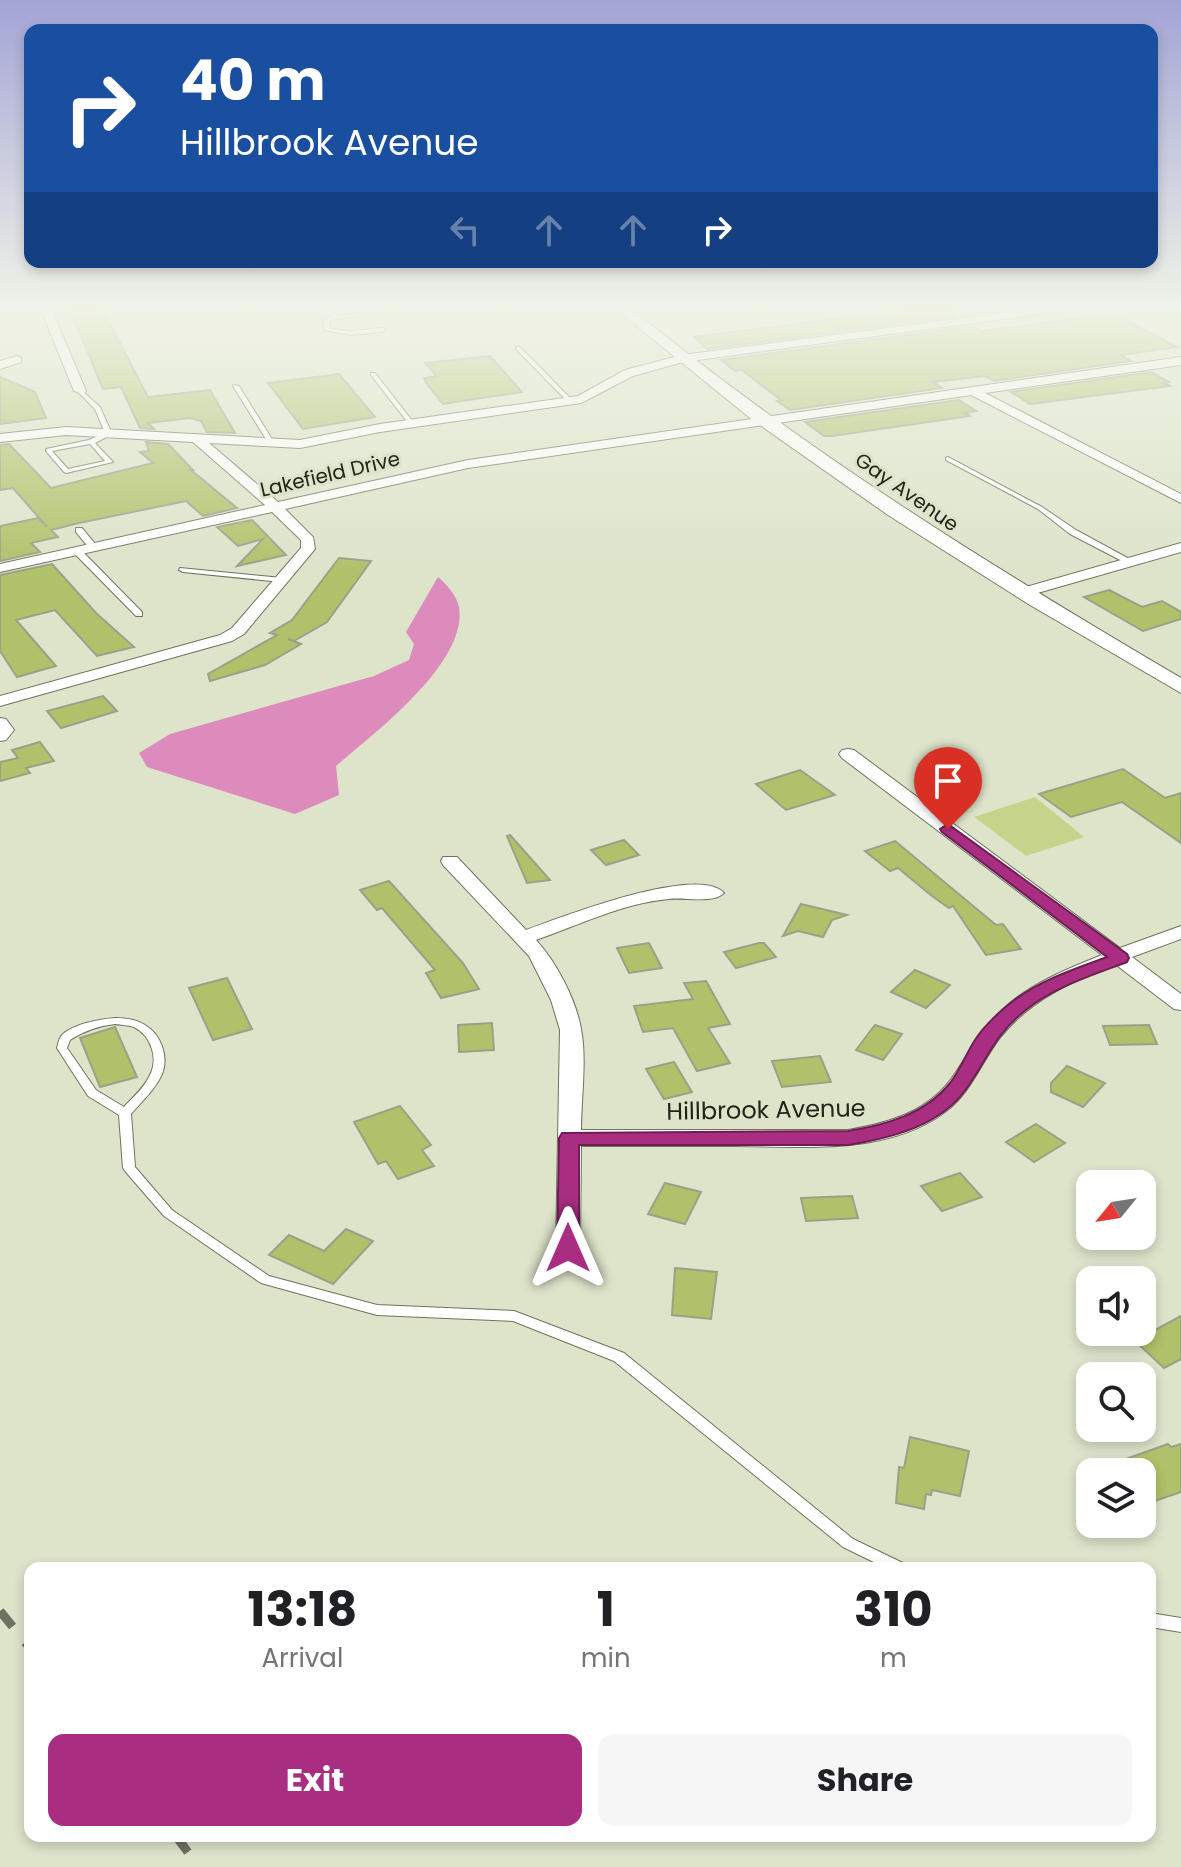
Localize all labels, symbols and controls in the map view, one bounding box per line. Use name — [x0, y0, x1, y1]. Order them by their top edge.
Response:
text: 40 m — [180, 41, 326, 120]
icon: right — [48, 56, 152, 160]
text: Hillbrook Avenue — [180, 117, 479, 168]
icon: left — [443, 208, 487, 252]
icon: ahead — [527, 208, 571, 252]
icon: ahead — [611, 208, 655, 252]
icon: right — [695, 208, 739, 252]
street label: Lakefield Drive — [257, 444, 403, 504]
street label: Gay Avenue — [850, 446, 964, 538]
pin — [914, 747, 982, 829]
icon: arrive — [926, 759, 970, 803]
street label: Hillbrook Avenue — [666, 1091, 866, 1128]
north arrow — [1076, 1170, 1156, 1250]
map controls — [1076, 1170, 1156, 1538]
position arrow — [526, 1206, 610, 1290]
button: sound — [1076, 1266, 1156, 1346]
button: search — [1076, 1362, 1156, 1442]
button: layers — [1076, 1458, 1156, 1538]
text: 13:18 — [247, 1576, 357, 1643]
text: 1 — [597, 1576, 615, 1643]
text: 310 — [854, 1576, 933, 1643]
text: Arrival — [261, 1640, 343, 1676]
text: min — [581, 1640, 631, 1676]
text: m — [880, 1640, 907, 1676]
button: Exit — [48, 1734, 582, 1826]
button: Share — [598, 1734, 1132, 1826]

